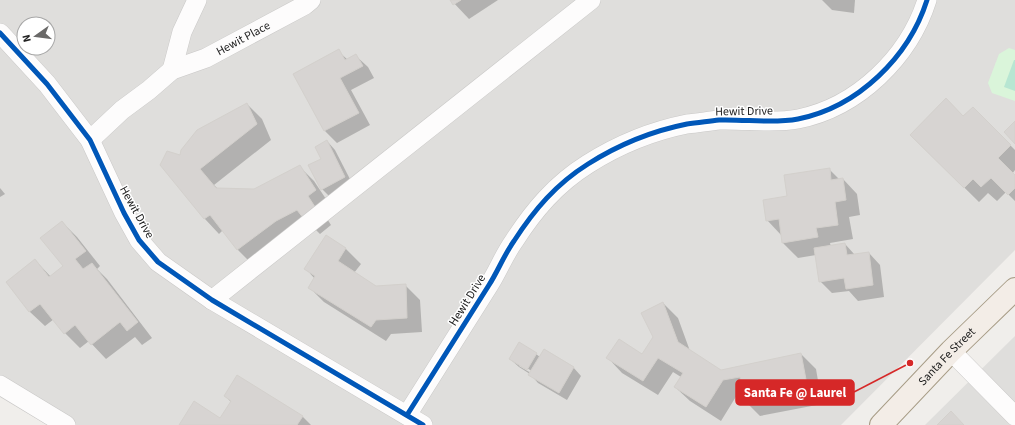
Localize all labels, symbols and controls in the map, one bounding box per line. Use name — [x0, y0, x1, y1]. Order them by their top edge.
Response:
north arrow — [16, 16, 56, 56]
street label: Hewit Place — [213, 17, 273, 60]
text: N — [19, 33, 35, 44]
street label: Hewit Drive — [715, 102, 773, 121]
street label: Hewit Drive — [115, 183, 158, 242]
street label: Hewit Drive — [445, 271, 490, 329]
street label: Santa Fe Street — [915, 324, 979, 390]
callout: Santa Fe @ Laurel — [736, 380, 854, 405]
text: Santa Fe @ Laurel — [744, 384, 846, 402]

